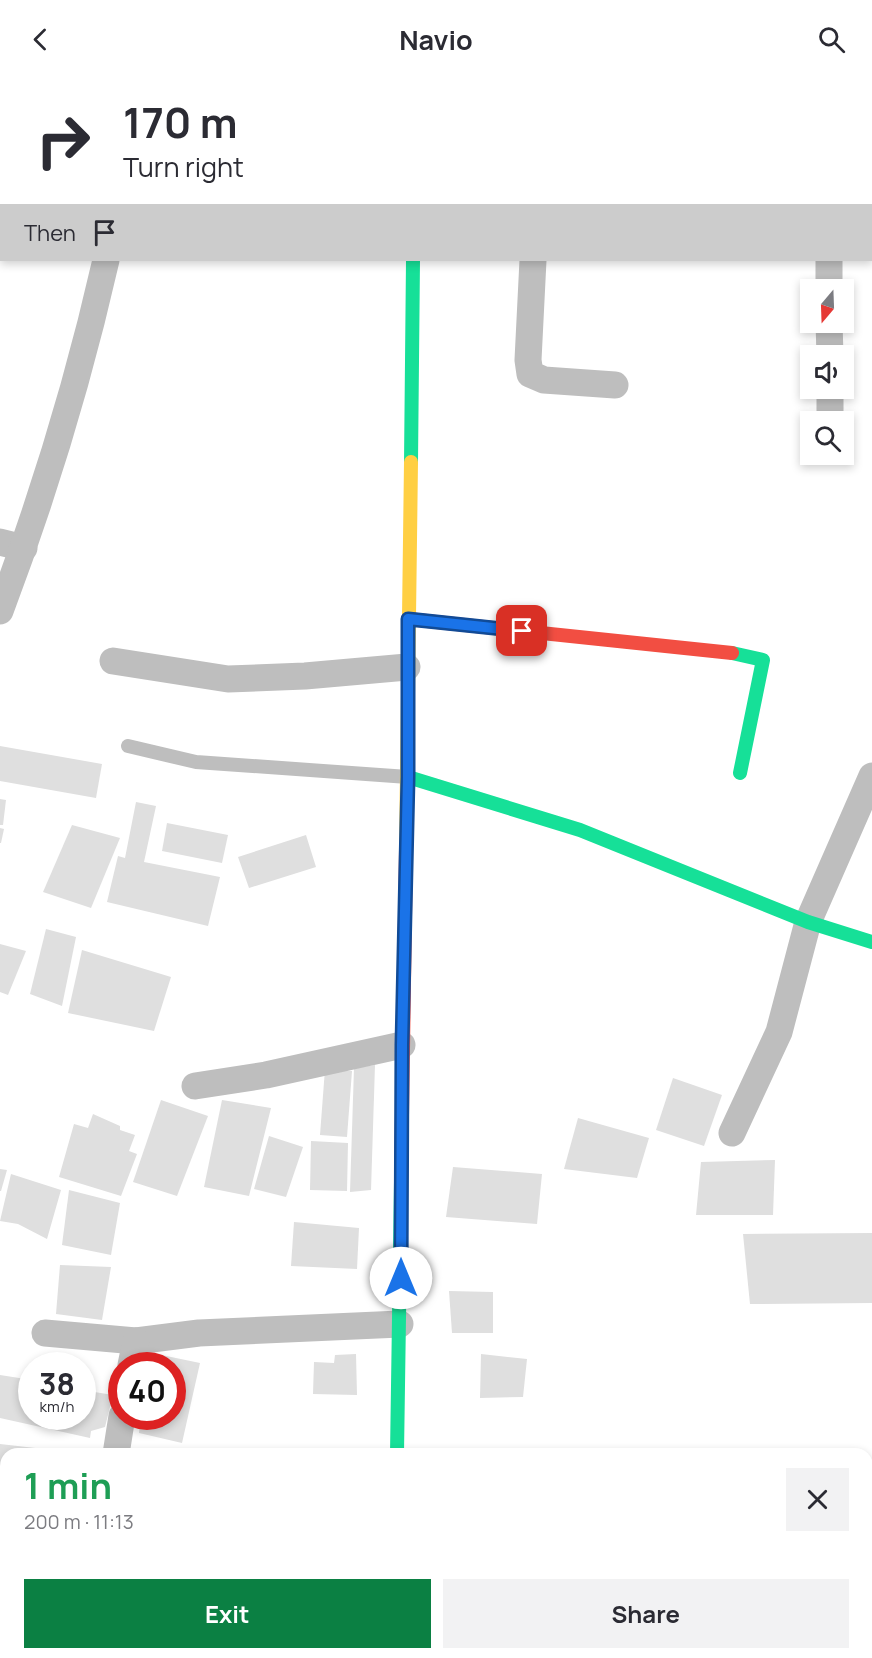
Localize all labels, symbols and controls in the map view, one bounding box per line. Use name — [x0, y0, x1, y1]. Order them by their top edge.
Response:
text: Navio — [399, 21, 473, 58]
icon: back — [24, 23, 57, 56]
icon: search — [815, 23, 848, 56]
text: 170 m — [123, 93, 238, 151]
icon: right — [24, 102, 102, 180]
text: Turn right — [123, 148, 244, 185]
icon: arrive — [88, 216, 121, 249]
text: Then — [24, 218, 76, 248]
north arrow — [800, 279, 854, 333]
map controls — [800, 279, 854, 465]
button: sound — [800, 345, 854, 399]
button: search — [800, 411, 854, 465]
pin — [496, 605, 547, 656]
icon: arrive — [505, 614, 538, 647]
position arrow — [369, 1246, 433, 1310]
speed limit sign: 40 — [108, 1352, 186, 1430]
text: 38 — [39, 1363, 75, 1404]
text: km/h — [40, 1396, 74, 1417]
text: 1 min — [24, 1461, 112, 1510]
button: close — [786, 1468, 849, 1531]
text: 200 m · 11:13 — [24, 1508, 134, 1535]
button: Exit — [24, 1579, 431, 1648]
button: Share — [443, 1579, 849, 1648]

